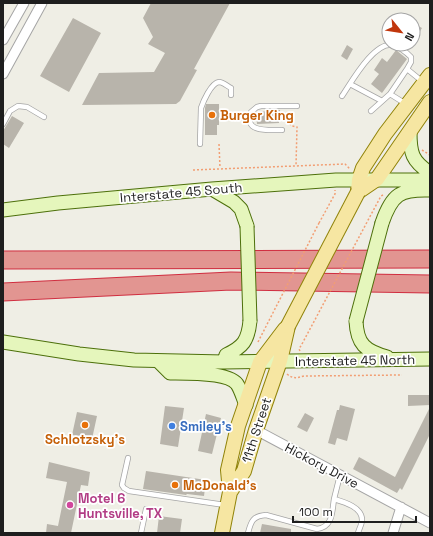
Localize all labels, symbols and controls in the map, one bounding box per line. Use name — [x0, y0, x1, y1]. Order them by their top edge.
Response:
north arrow — [381, 12, 421, 52]
text: N — [402, 30, 418, 44]
place label: Burger King — [220, 107, 294, 124]
marker: Burger King — [207, 110, 217, 120]
street label: Interstate 45 South — [119, 179, 243, 206]
street label: Interstate 45 North — [295, 351, 415, 370]
street label: 11th Street — [238, 395, 275, 465]
place label: Smiley's — [180, 418, 232, 435]
marker: Schlotzsky's — [80, 420, 90, 430]
marker: Smiley's — [167, 421, 177, 431]
place label: Schlotzsky's — [45, 431, 125, 448]
street label: Hickory Drive — [282, 439, 362, 492]
place label: McDonald's — [183, 477, 257, 494]
marker: McDonald's — [170, 480, 180, 490]
place label: Motel 6 Huntsville, TX — [78, 490, 163, 522]
scale bar — [293, 498, 416, 524]
marker: Motel 6 Huntsville, TX — [65, 500, 75, 510]
text: 100 m — [299, 504, 333, 520]

